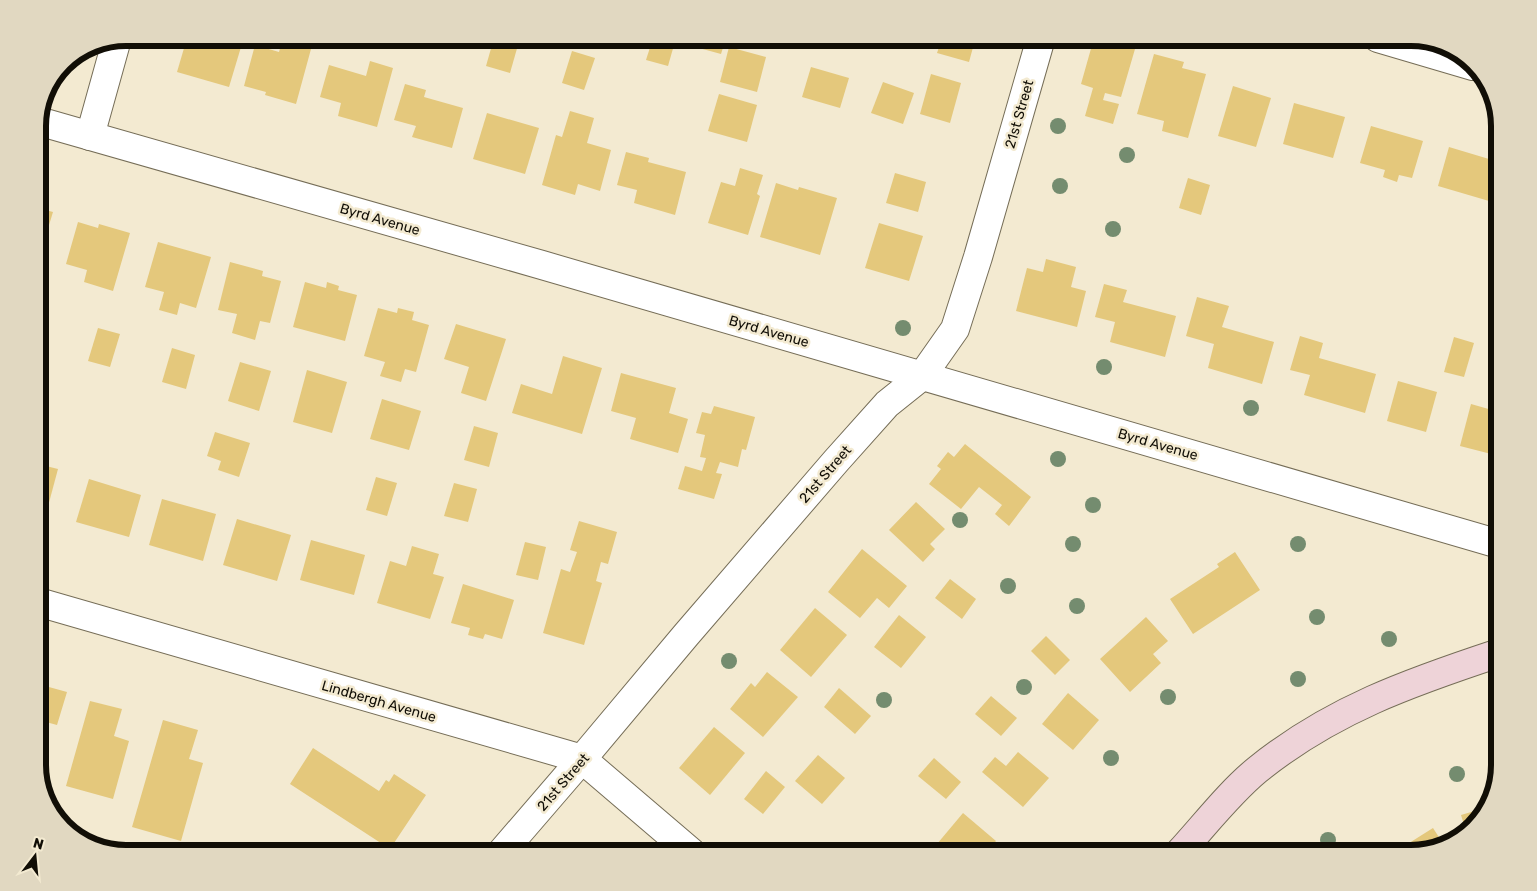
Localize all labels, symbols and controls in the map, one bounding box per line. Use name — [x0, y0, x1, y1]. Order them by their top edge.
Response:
street label: 21st Street — [1002, 77, 1038, 150]
street label: Byrd Avenue — [338, 200, 422, 239]
street label: Byrd Avenue — [727, 312, 811, 351]
street label: Byrd Avenue — [1116, 425, 1200, 464]
street label: 21st Street — [796, 442, 855, 507]
street label: Lindbergh Avenue — [320, 677, 438, 726]
street label: 21st Street — [534, 750, 593, 815]
north arrow — [10, 831, 60, 881]
text: N — [31, 834, 46, 854]

